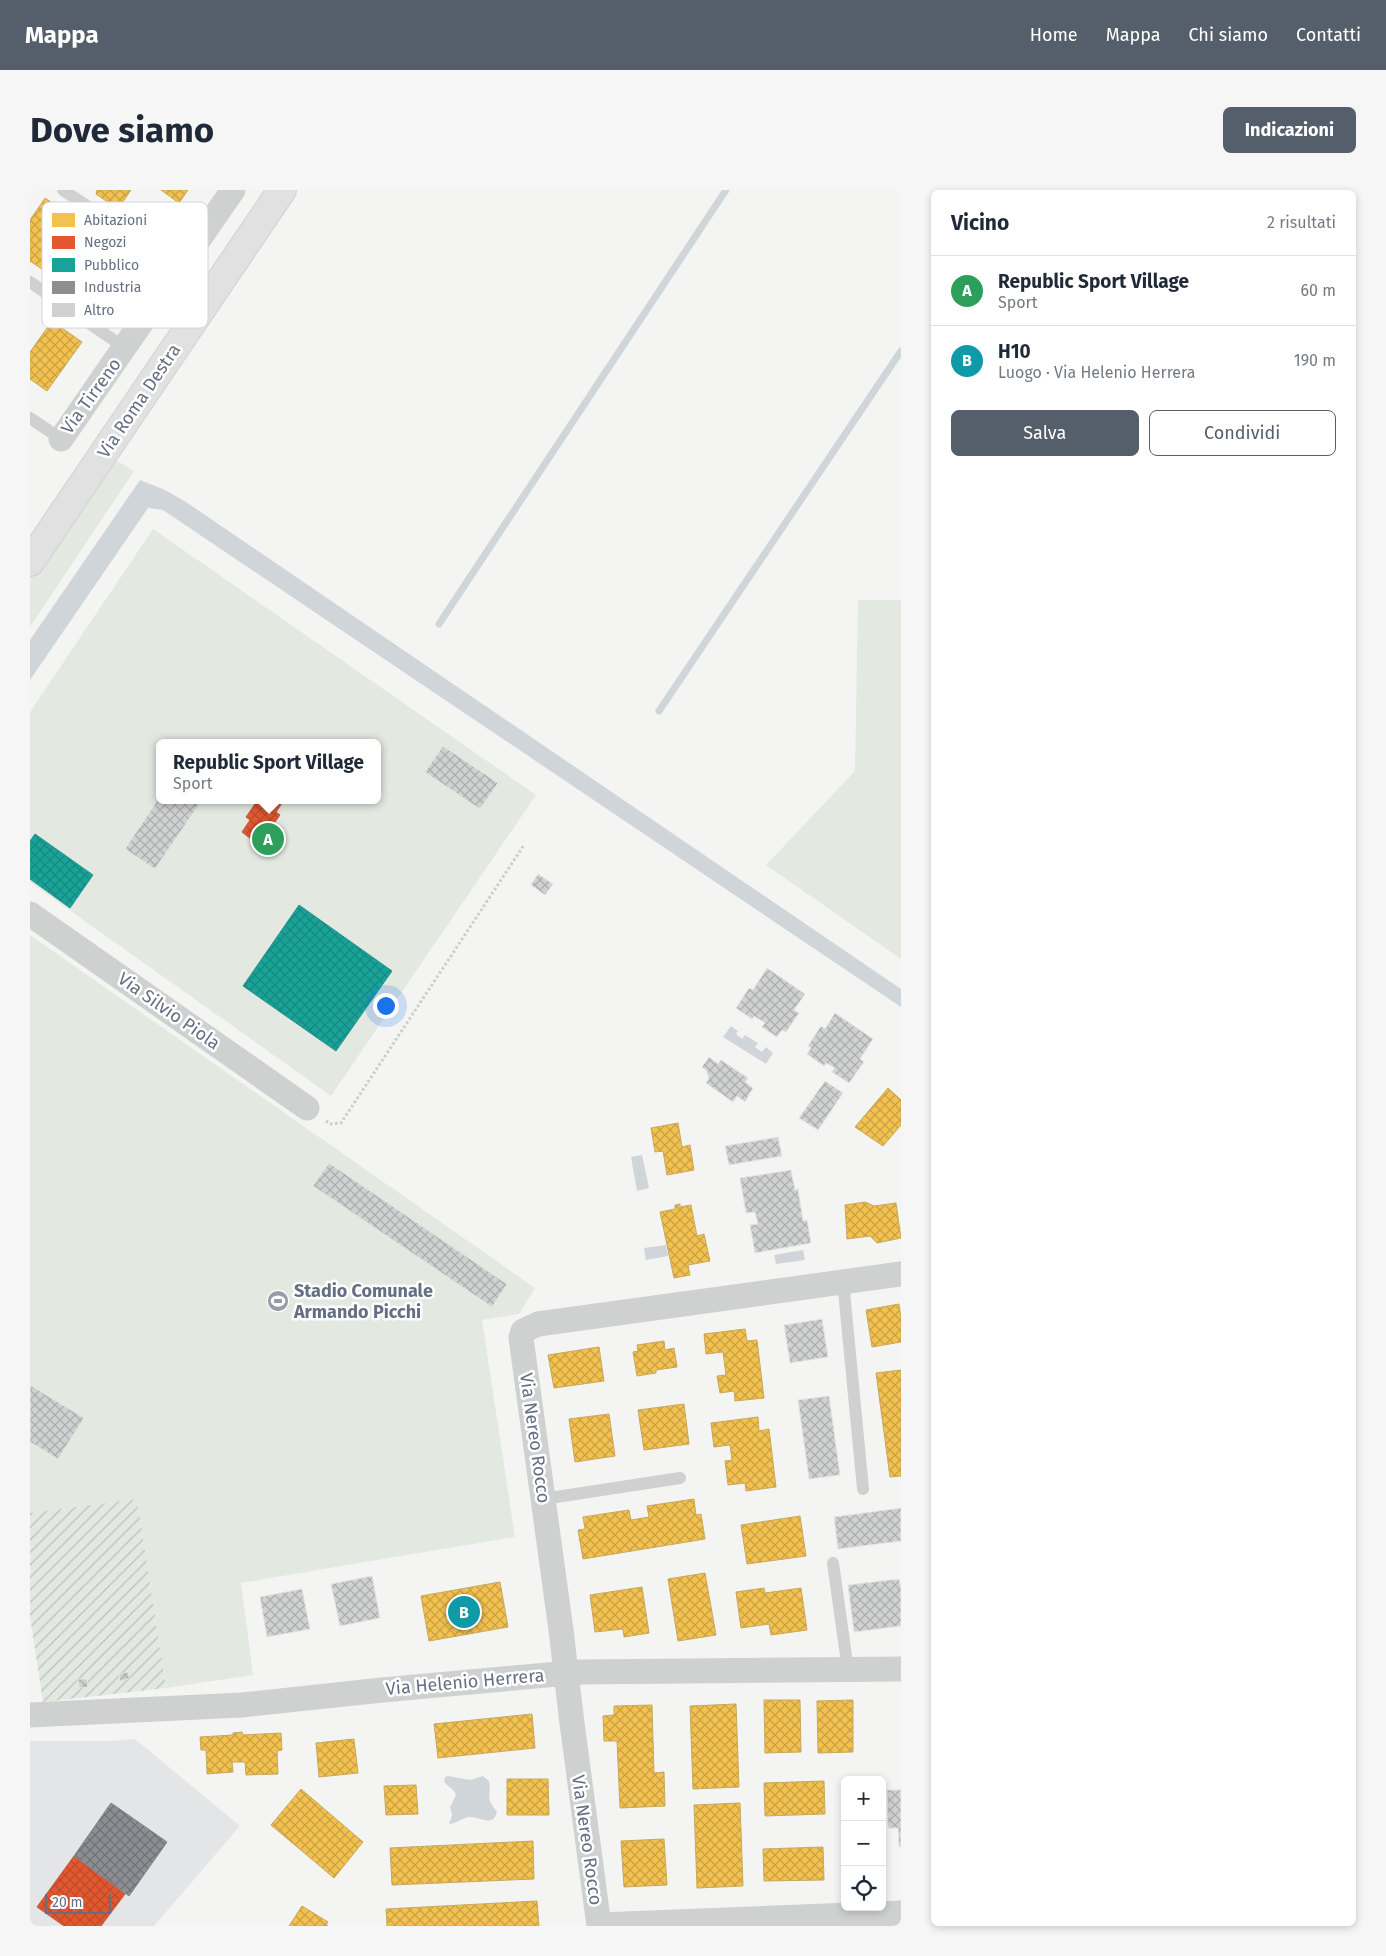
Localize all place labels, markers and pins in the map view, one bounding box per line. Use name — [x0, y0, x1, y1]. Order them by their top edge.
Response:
pin: A — [252, 820, 284, 858]
place label: Stadio Comunale Armando Picchi — [293, 1280, 433, 1323]
sports icon: Stadio Comunale Armando Picchi — [266, 1289, 290, 1313]
pin: B — [448, 1593, 480, 1631]

